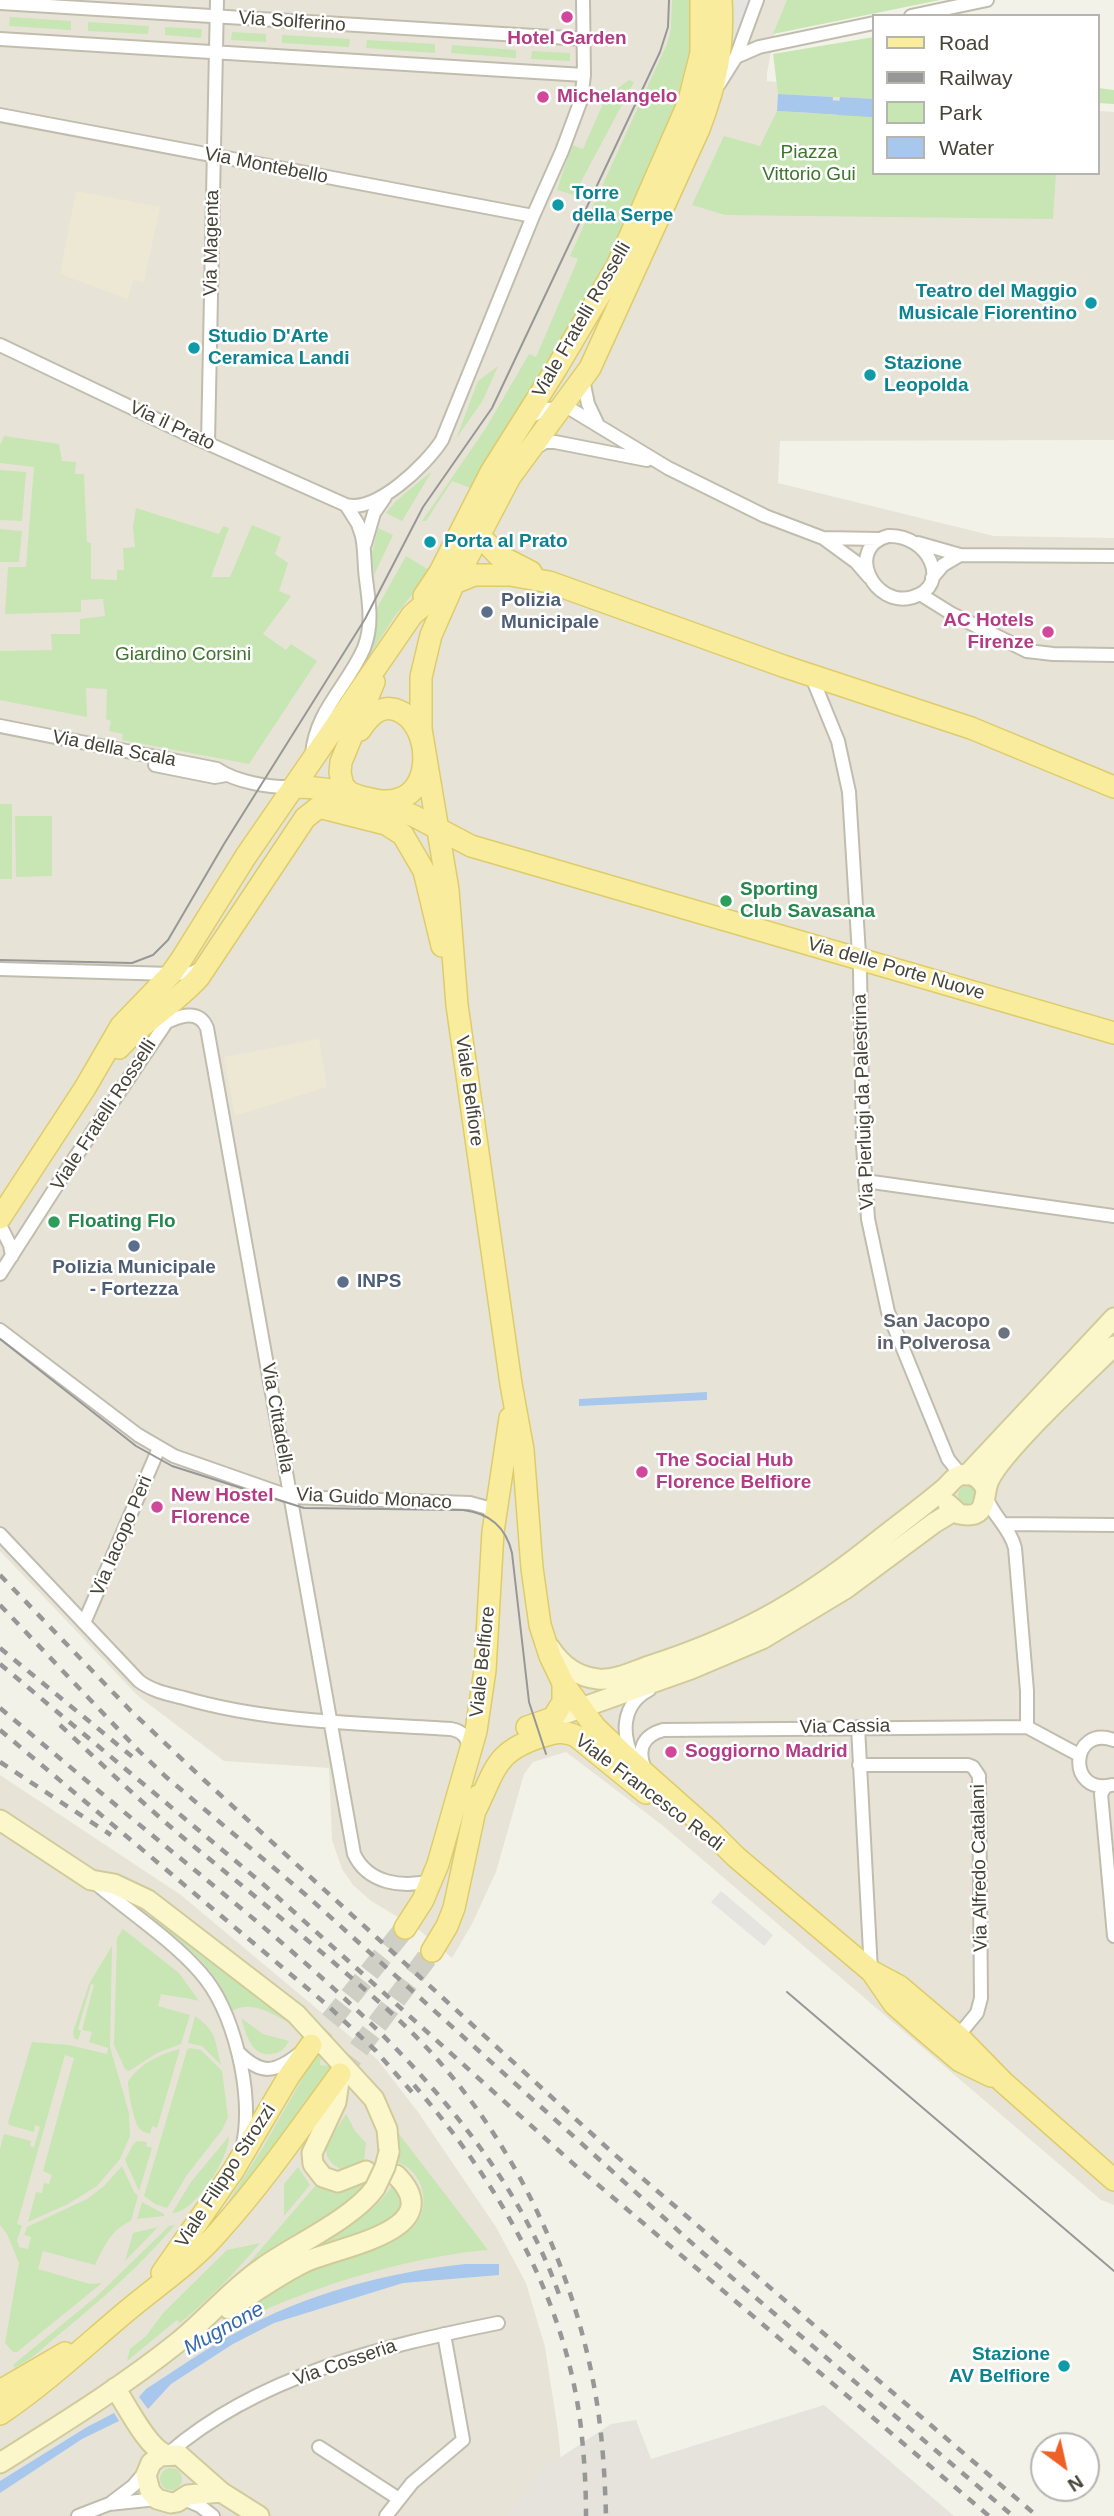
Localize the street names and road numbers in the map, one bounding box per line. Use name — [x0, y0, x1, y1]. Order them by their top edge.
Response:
street label: Via Solferino — [238, 7, 346, 37]
street label: Via Montebello — [202, 143, 330, 189]
street label: Via Magenta — [200, 190, 224, 296]
street label: Viale Fratelli Rosselli — [528, 238, 636, 402]
street label: Via il Prato — [126, 396, 218, 456]
street label: Via della Scala — [50, 726, 178, 772]
street label: Via delle Porte Nuove — [805, 933, 987, 1005]
street label: Via Pierluigi da Palestrina — [849, 994, 879, 1210]
street label: Viale Belfiore — [450, 1034, 488, 1148]
street label: Viale Fratelli Rosselli — [47, 1035, 161, 1195]
street label: Via Cittadella — [256, 1361, 298, 1475]
street label: Via Iacopo Peri — [86, 1472, 158, 1600]
street label: Via Guido Monaco — [296, 1484, 452, 1514]
street label: Viale Belfiore — [466, 1605, 500, 1719]
street label: Via Cassia — [800, 1715, 890, 1739]
street label: Viale Francesco Redi — [570, 1730, 728, 1856]
street label: Via Alfredo Catalani — [967, 1784, 993, 1952]
street label: Viale Filippo Strozzi — [171, 2100, 281, 2252]
street label: Via Cosseria — [291, 2335, 399, 2391]

